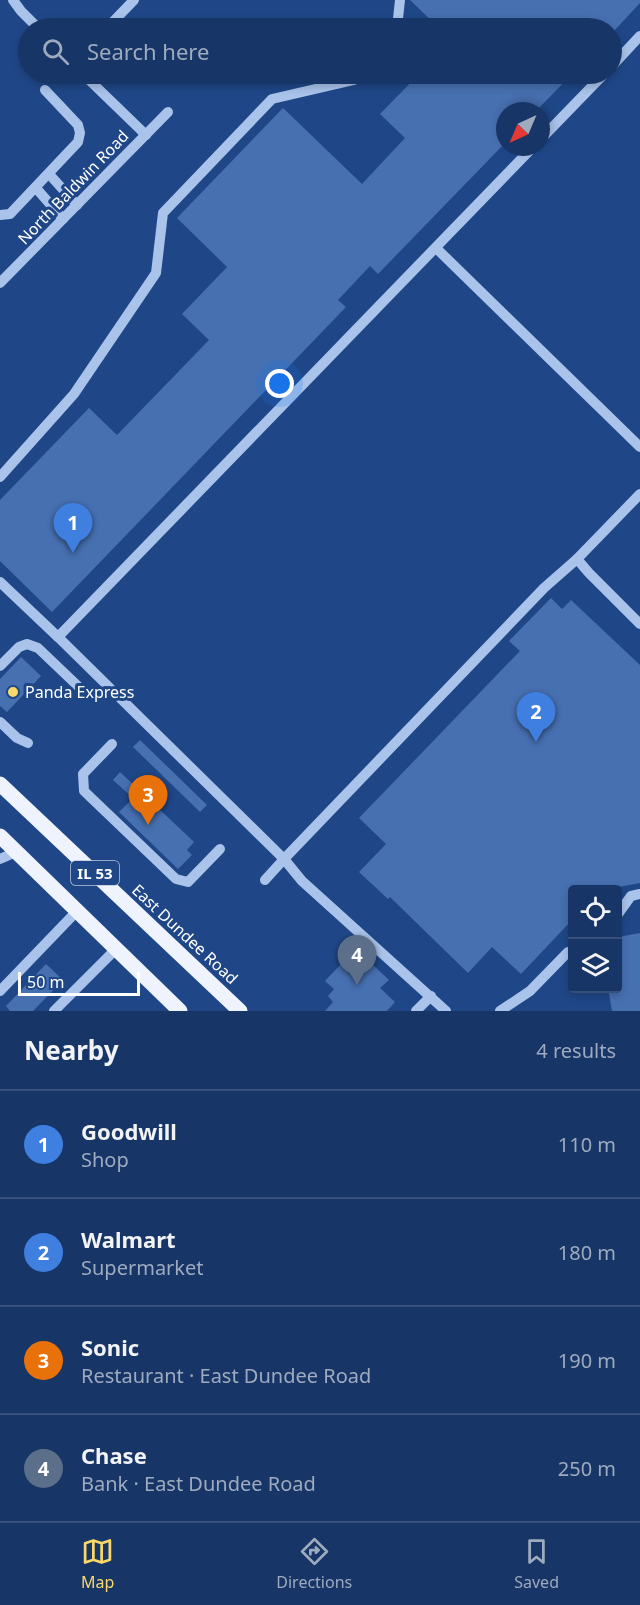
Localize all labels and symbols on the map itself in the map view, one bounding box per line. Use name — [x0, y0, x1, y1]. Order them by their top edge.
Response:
north arrow — [496, 102, 550, 156]
street label: North Baldwin Road — [13, 125, 133, 249]
your location — [265, 369, 294, 398]
pin: 1 — [54, 504, 92, 553]
place label: Panda Express — [25, 681, 134, 703]
marker: Panda Express — [6, 685, 20, 699]
pin: 2 — [516, 692, 556, 742]
pin: 3 — [128, 776, 168, 825]
road number: IL 53 — [71, 861, 119, 885]
street label: East Dundee Road — [127, 879, 243, 989]
pin: 4 — [338, 936, 376, 985]
scale bar — [18, 969, 140, 996]

